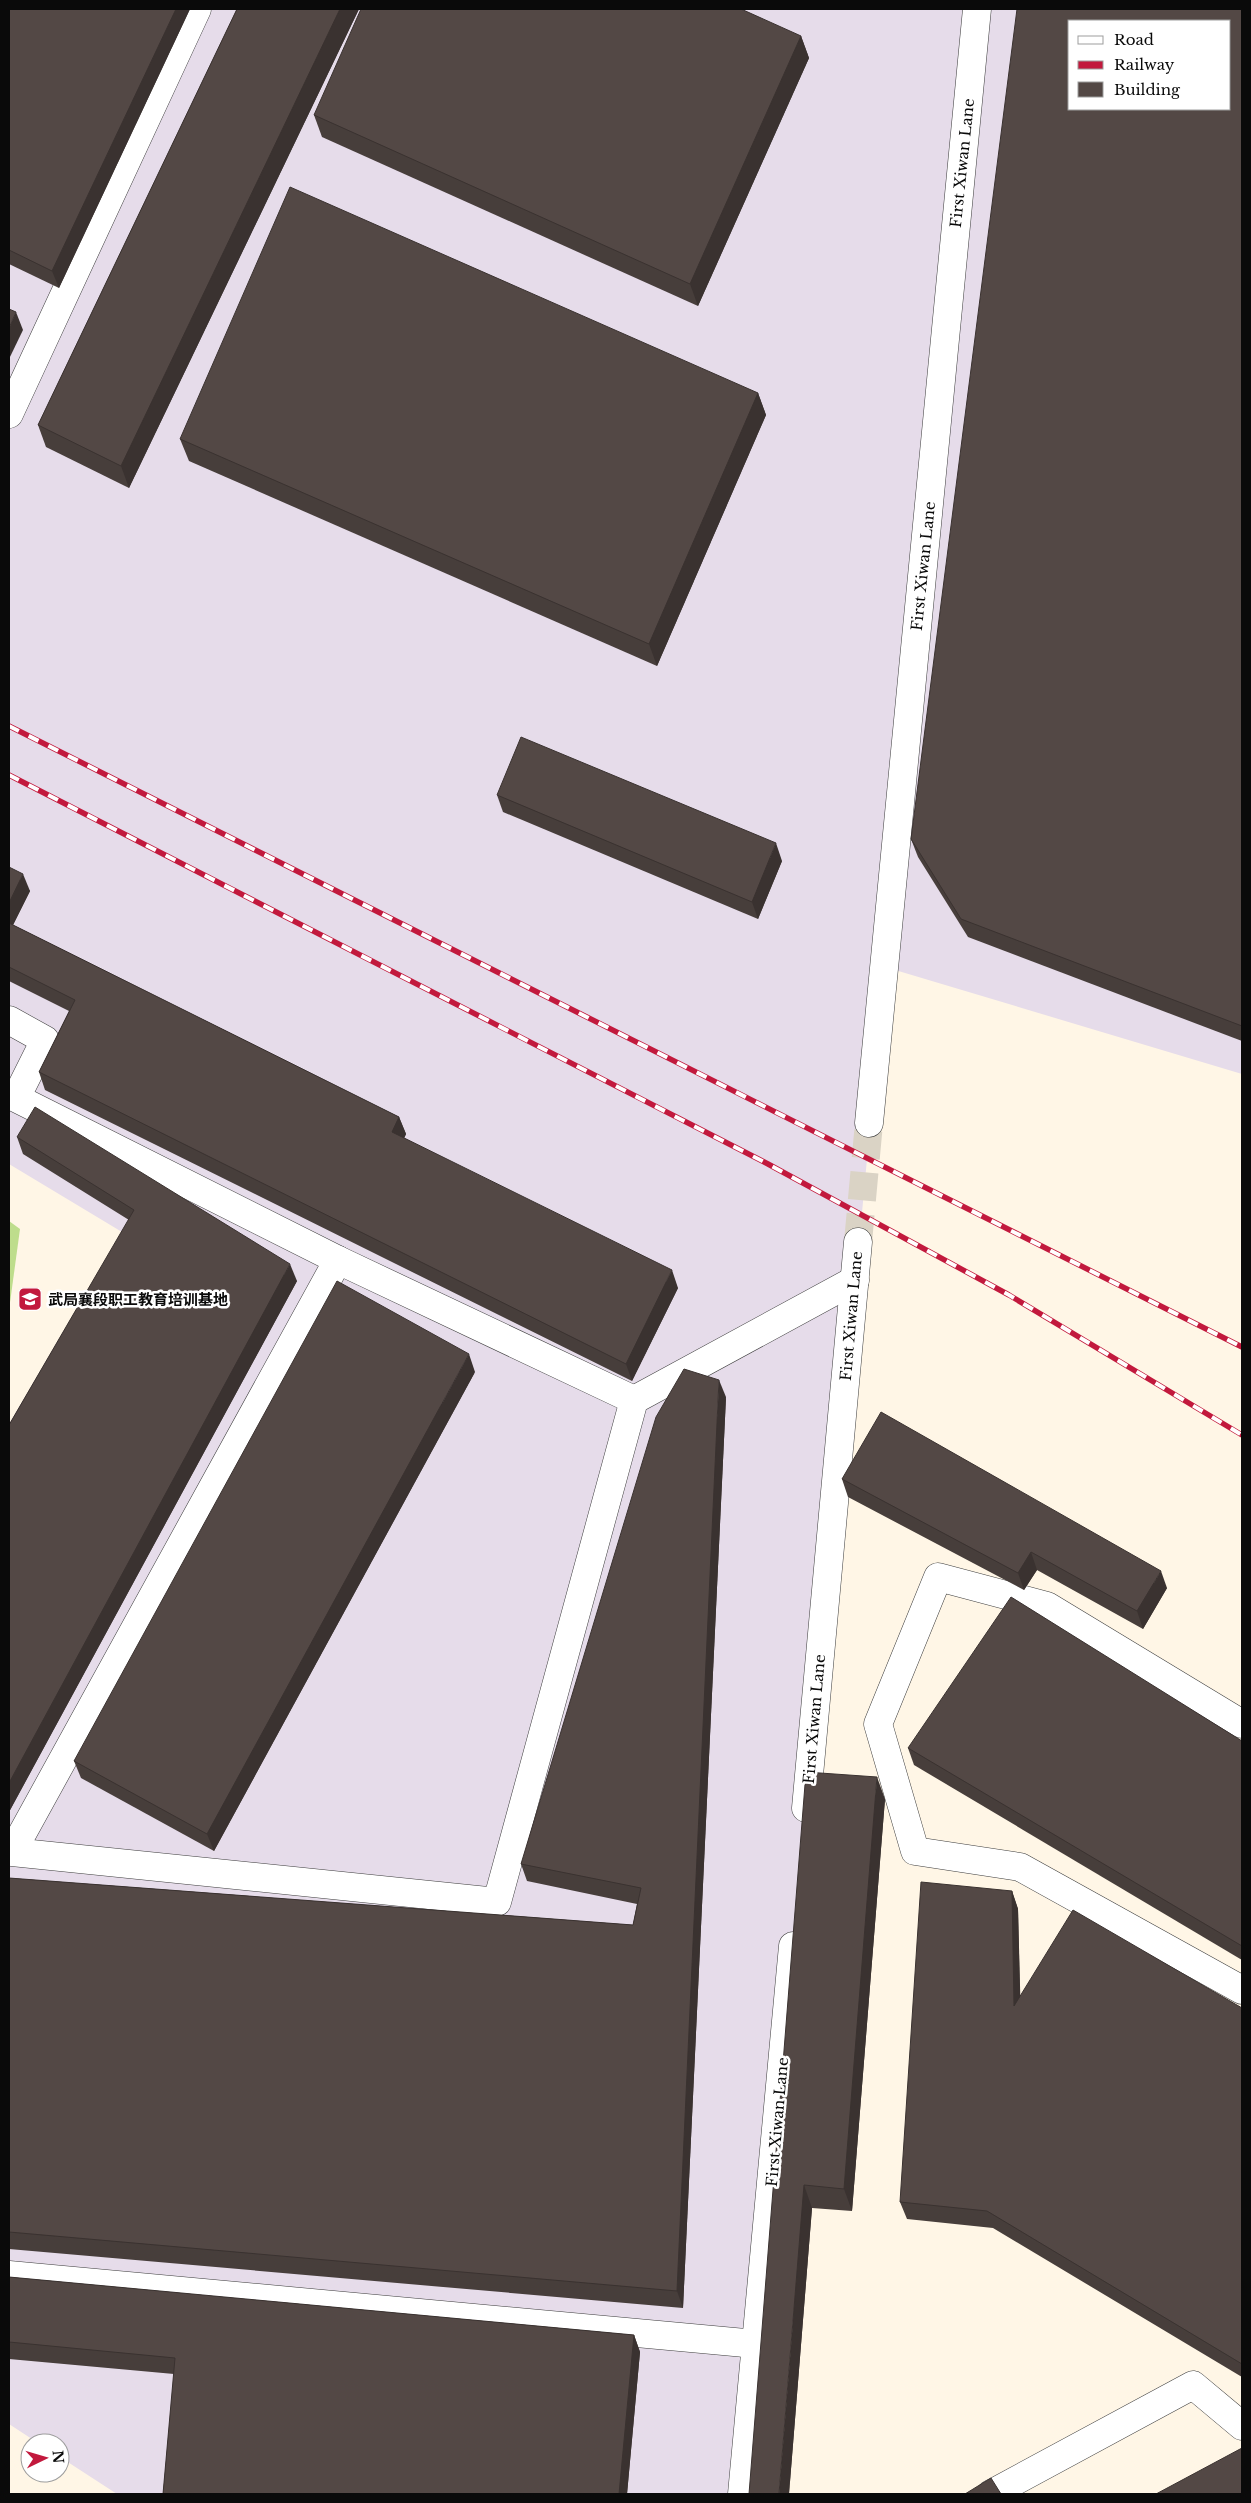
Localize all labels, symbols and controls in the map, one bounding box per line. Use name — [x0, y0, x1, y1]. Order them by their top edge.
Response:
legend — [1068, 20, 1231, 110]
text: Road — [1114, 30, 1154, 49]
text: Railway — [1114, 55, 1175, 74]
text: Building — [1114, 80, 1181, 99]
street label: First Xiwan Lane — [946, 97, 978, 229]
street label: First Xiwan Lane — [907, 500, 939, 632]
street label: First Xiwan Lane — [836, 1250, 866, 1382]
school or university icon: 武局襄段职工教育培训基地 — [17, 1286, 43, 1312]
place label: 武局襄段职工教育培训基地 — [48, 1290, 228, 1309]
street label: First Xiwan Lane — [799, 1653, 829, 1785]
street label: First Xiwan Lane — [762, 2056, 792, 2188]
north arrow — [20, 2433, 70, 2483]
text: N — [48, 2450, 67, 2464]

